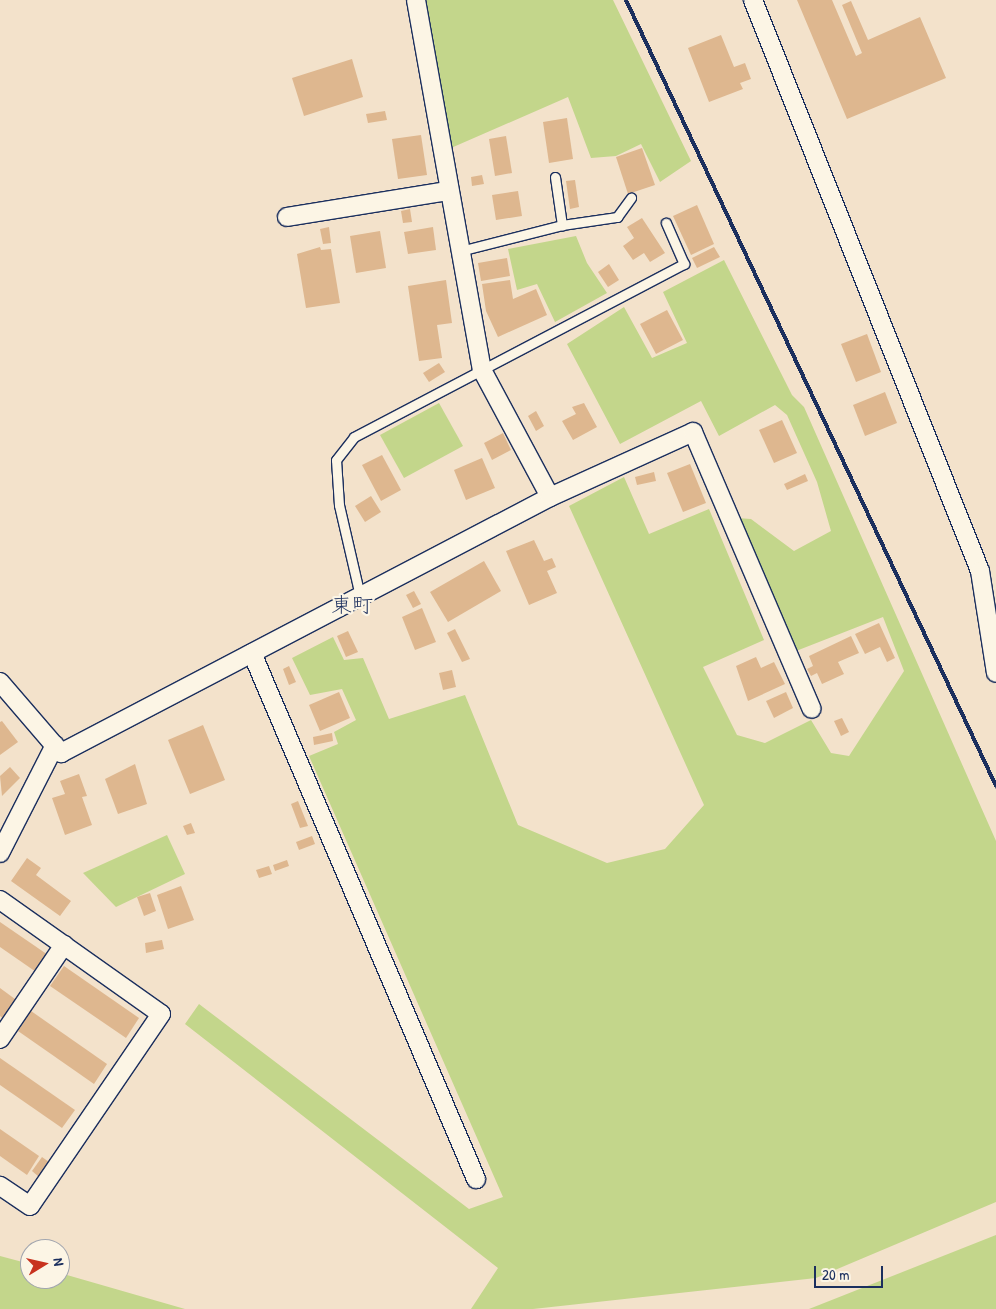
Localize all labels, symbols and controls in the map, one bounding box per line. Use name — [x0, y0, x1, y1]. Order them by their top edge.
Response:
district label: 東町 — [331, 592, 373, 618]
north arrow — [20, 1239, 70, 1289]
scale bar — [816, 1256, 885, 1288]
text: N — [49, 1257, 69, 1267]
text: 20 m — [822, 1264, 849, 1285]

